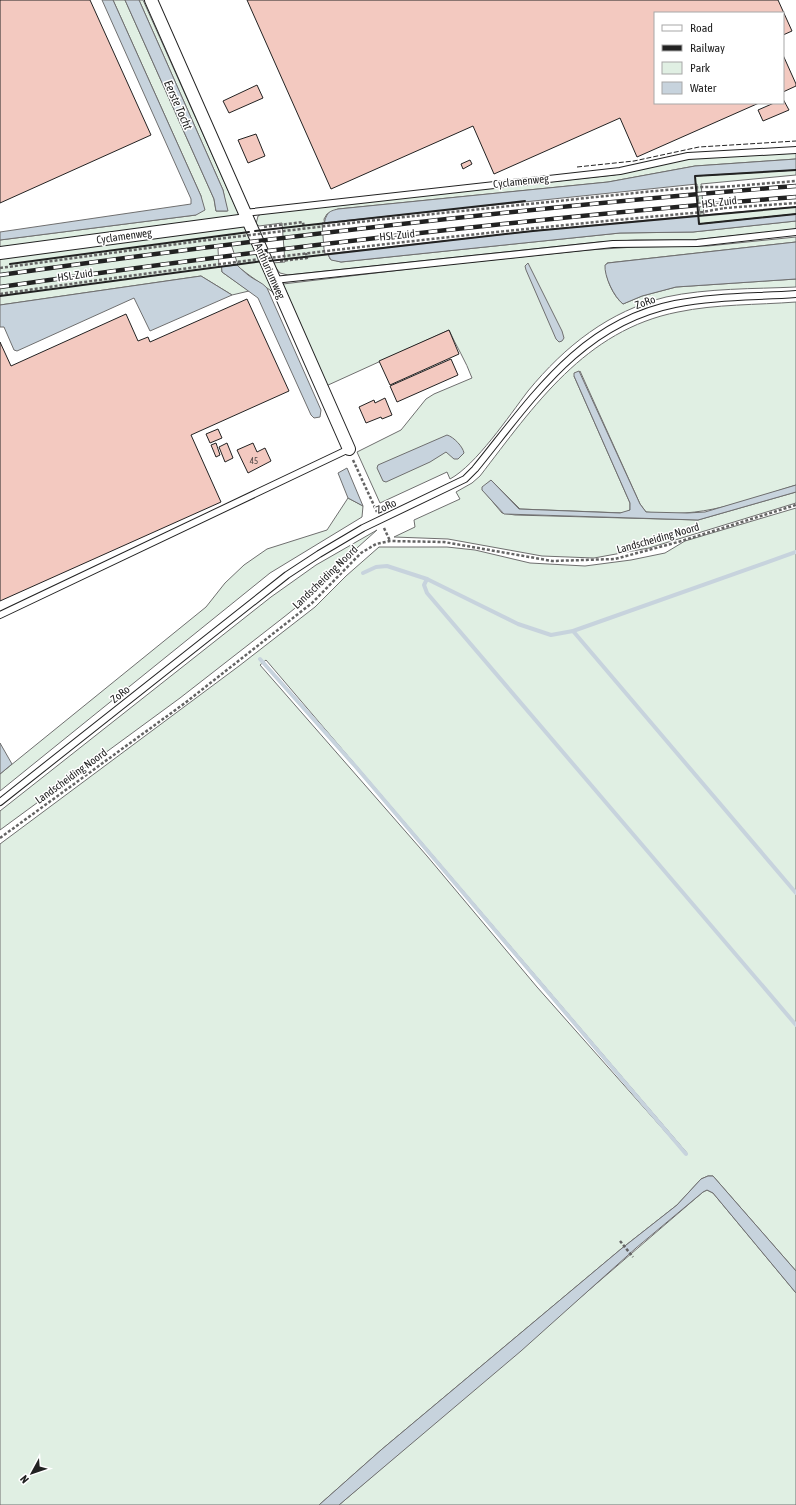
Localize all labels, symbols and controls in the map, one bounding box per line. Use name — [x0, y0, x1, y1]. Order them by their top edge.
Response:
legend — [654, 12, 784, 104]
text: Road — [690, 21, 713, 35]
text: Railway — [690, 41, 725, 55]
text: Park — [690, 61, 711, 75]
water label: Eerste Tocht — [161, 78, 195, 132]
text: Water — [690, 81, 717, 95]
street label: Cyclamenweg — [493, 172, 550, 190]
street label: HSL-Zuid — [701, 194, 737, 210]
street label: Cyclamenweg — [95, 226, 153, 246]
street label: HSL-Zuid — [379, 227, 415, 243]
street label: Anthuriumweg — [252, 241, 288, 301]
street label: HSL-Zuid — [57, 267, 93, 283]
street label: ZoRo — [633, 293, 657, 311]
house number: 45 — [250, 456, 258, 466]
street label: ZoRo — [374, 496, 398, 516]
street label: Landscheiding Noord — [615, 520, 701, 556]
street label: Landscheiding Noord — [290, 543, 360, 611]
street label: ZoRo — [108, 683, 132, 705]
street label: Landscheiding Noord — [33, 746, 109, 806]
north arrow — [12, 1453, 52, 1493]
text: N — [18, 1473, 31, 1486]

